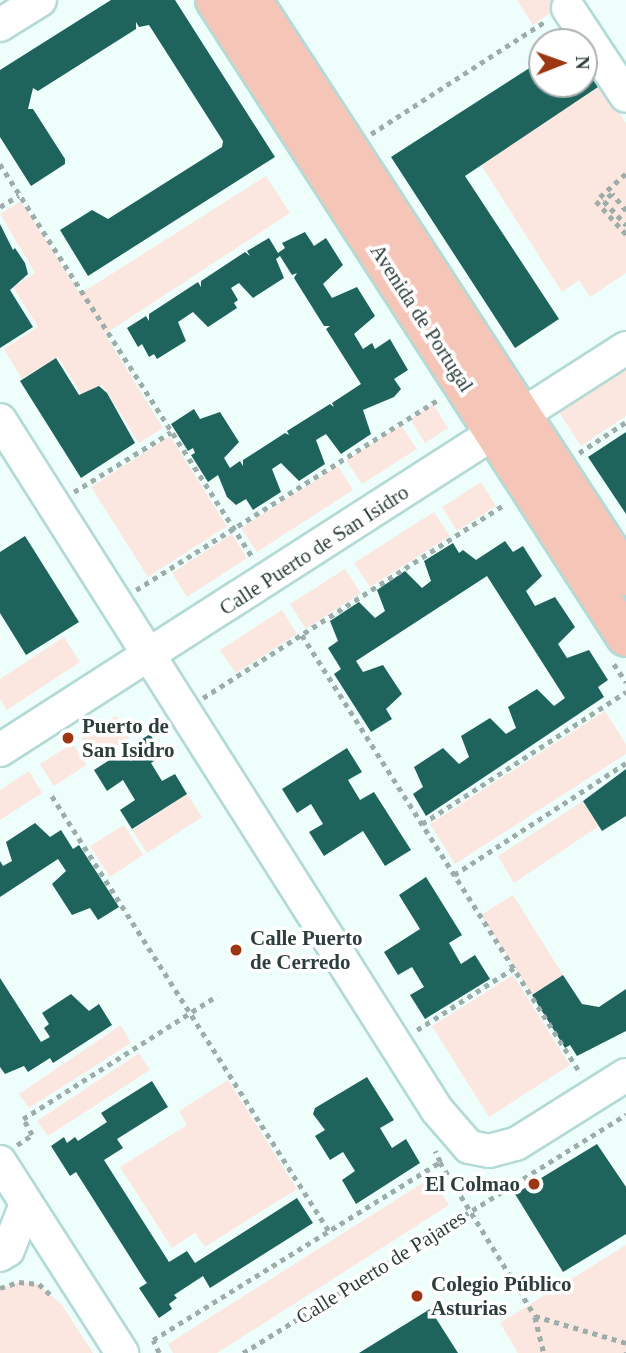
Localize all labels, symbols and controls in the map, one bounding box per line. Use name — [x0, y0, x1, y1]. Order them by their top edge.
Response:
north arrow — [528, 28, 598, 98]
text: N — [572, 56, 593, 70]
street label: Avenida de Portugal — [365, 239, 479, 397]
street label: Calle Puerto de San Isidro — [215, 479, 413, 621]
place label: Puerto de San Isidro — [82, 713, 174, 763]
marker: Puerto de San Isidro — [60, 730, 76, 746]
place label: Calle Puerto de Cerredo — [250, 925, 363, 975]
marker: Calle Puerto de Cerredo — [228, 942, 244, 958]
place label: El Colmao — [425, 1171, 520, 1197]
marker: El Colmao — [526, 1176, 542, 1192]
street label: Calle Puerto de Pajares — [291, 1205, 471, 1329]
place label: Colegio Público Asturias — [431, 1271, 572, 1321]
marker: Colegio Público Asturias — [409, 1288, 425, 1304]

